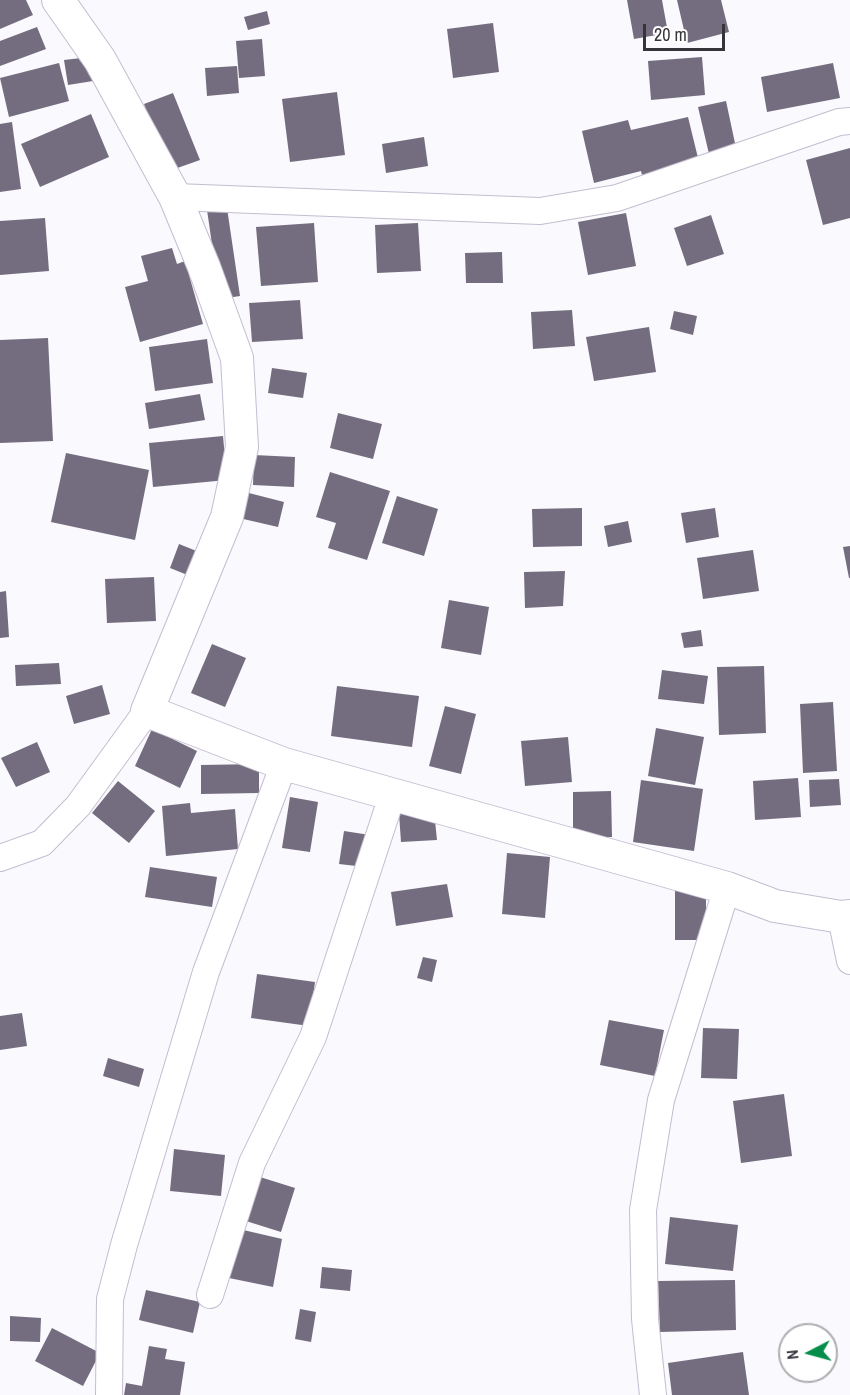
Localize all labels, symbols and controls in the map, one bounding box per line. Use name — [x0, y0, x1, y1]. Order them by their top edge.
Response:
scale bar — [646, 12, 728, 50]
text: 20 m — [654, 22, 687, 47]
north arrow — [778, 1323, 838, 1383]
text: N — [781, 1349, 804, 1361]

